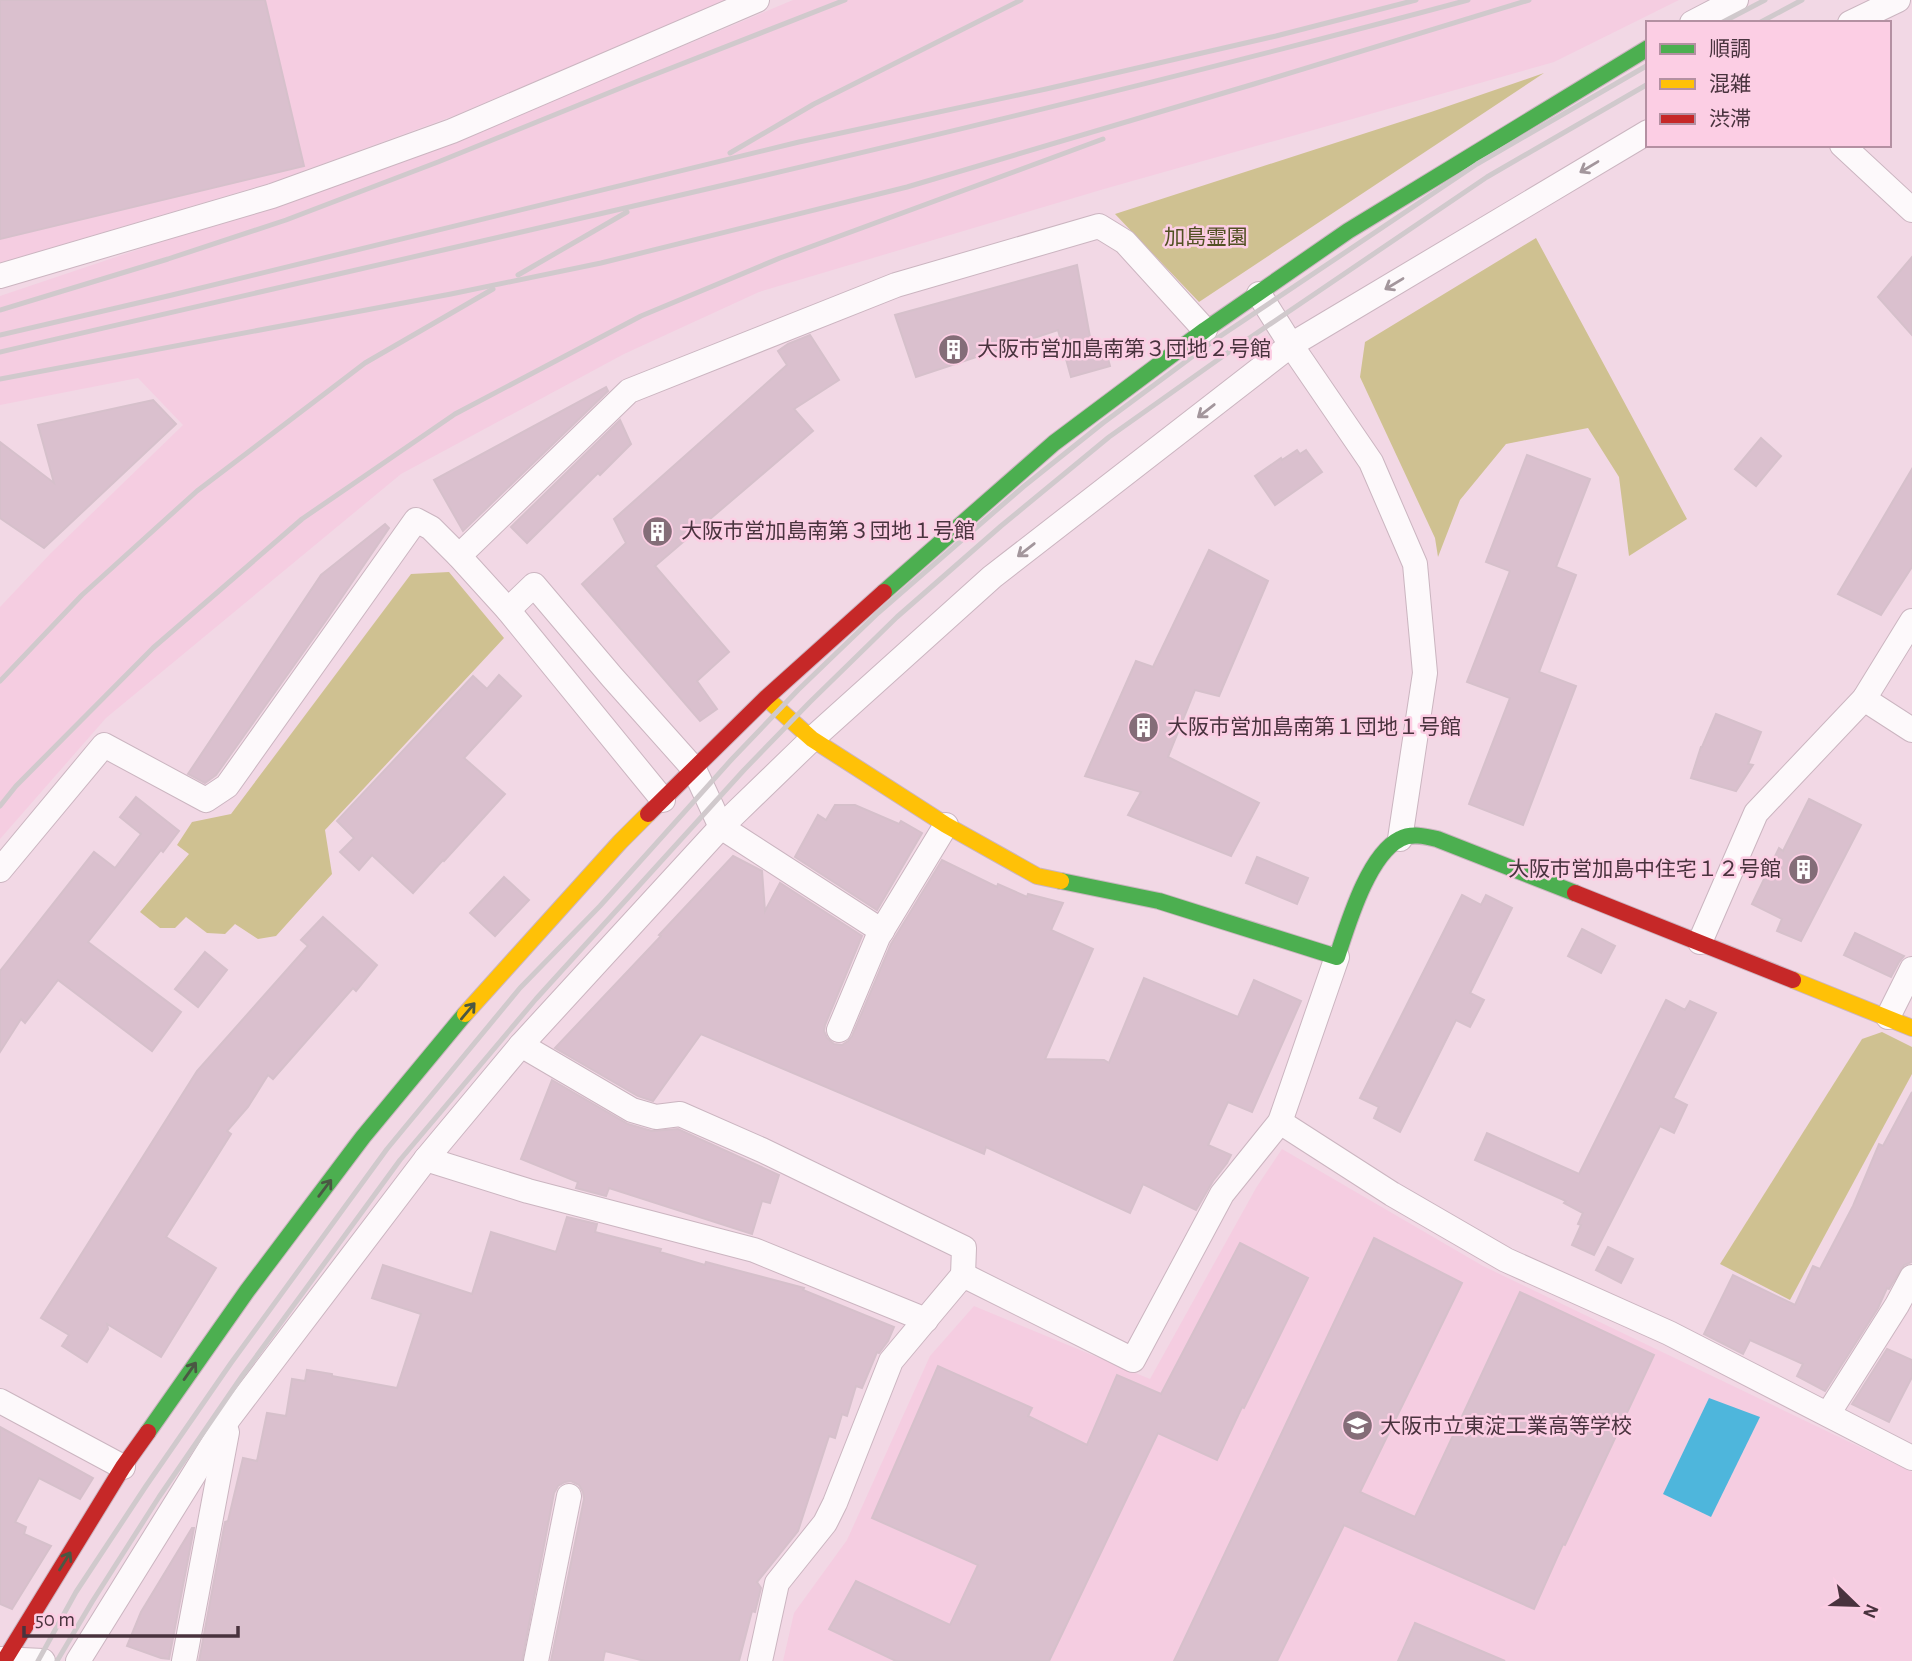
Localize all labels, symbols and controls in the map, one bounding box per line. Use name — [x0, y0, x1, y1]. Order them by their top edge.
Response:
legend — [1646, 21, 1891, 147]
text: 順調 — [1709, 38, 1751, 60]
text: 混雑 — [1709, 73, 1751, 95]
text: 渋滞 — [1709, 108, 1751, 130]
one-way arrow — [1580, 160, 1600, 174]
park label: 加島霊園 — [1164, 226, 1248, 248]
one-way arrow — [1385, 277, 1405, 291]
building icon: 大阪市営加島南第３団地２号館 — [937, 332, 971, 366]
place label: 大阪市営加島南第３団地２号館 — [977, 338, 1271, 360]
one-way arrow — [1197, 404, 1216, 419]
building icon: 大阪市営加島南第３団地１号館 — [641, 514, 675, 548]
place label: 大阪市営加島南第３団地１号館 — [681, 520, 975, 542]
one-way arrow — [1017, 543, 1036, 558]
building icon: 大阪市営加島南第１団地１号館 — [1127, 710, 1161, 744]
place label: 大阪市営加島南第１団地１号館 — [1167, 716, 1461, 738]
building icon: 大阪市営加島中住宅１２号館 — [1787, 852, 1821, 886]
place label: 大阪市営加島中住宅１２号館 — [1508, 858, 1781, 880]
one-way arrow — [460, 1002, 476, 1020]
one-way arrow — [317, 1178, 332, 1197]
one-way arrow — [183, 1362, 197, 1381]
school or university icon: 大阪市立東淀工業高等学校 — [1340, 1409, 1374, 1443]
place label: 大阪市立東淀工業高等学校 — [1380, 1415, 1632, 1437]
one-way arrow — [59, 1552, 73, 1572]
north arrow — [1821, 1570, 1891, 1640]
scale bar — [24, 1594, 238, 1638]
text: N — [1859, 1601, 1882, 1621]
text: 50 m — [35, 1609, 75, 1630]

